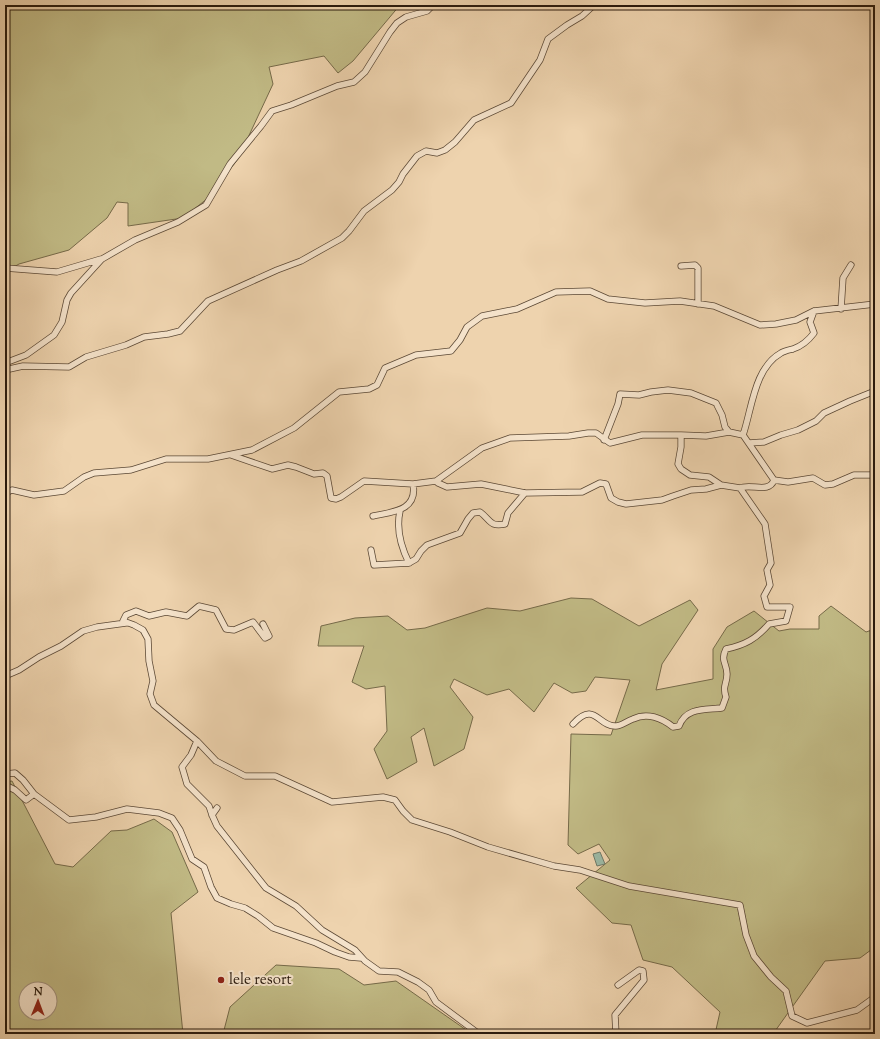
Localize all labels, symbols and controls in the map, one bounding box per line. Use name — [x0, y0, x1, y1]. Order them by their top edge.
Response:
place label: lele resort — [229, 970, 292, 991]
marker: lele resort — [216, 975, 226, 985]
north arrow — [18, 981, 58, 1021]
text: N — [33, 984, 43, 1000]

